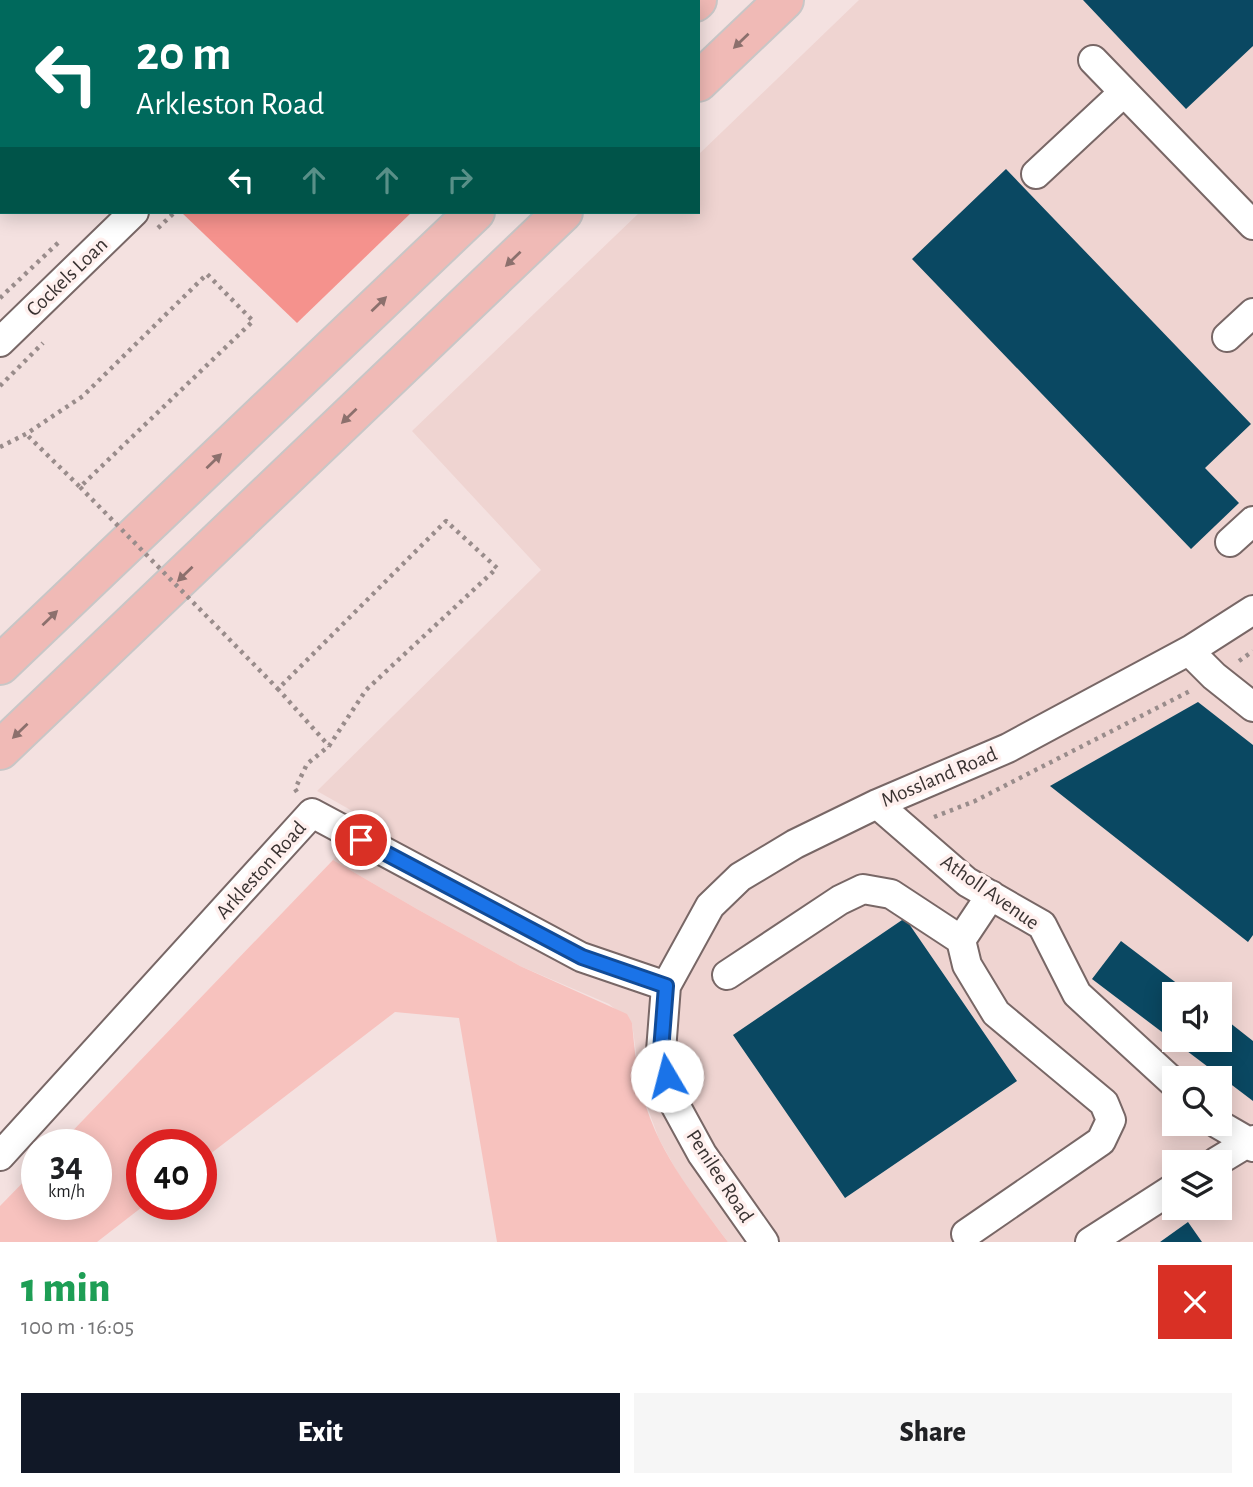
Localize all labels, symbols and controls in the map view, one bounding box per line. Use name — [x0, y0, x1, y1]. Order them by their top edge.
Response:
icon: left — [21, 28, 112, 119]
text: 20 m — [136, 30, 232, 79]
one-way arrow — [733, 33, 750, 49]
text: Arkleston Road — [136, 88, 324, 120]
icon: left — [222, 161, 260, 199]
icon: ahead — [295, 161, 333, 199]
icon: ahead — [368, 161, 406, 199]
icon: right — [441, 161, 479, 199]
street label: Cockels Loan — [23, 234, 111, 320]
one-way arrow — [505, 250, 522, 267]
one-way arrow — [370, 296, 387, 313]
one-way arrow — [341, 408, 358, 424]
one-way arrow — [205, 454, 222, 470]
one-way arrow — [177, 565, 194, 581]
one-way arrow — [41, 610, 58, 627]
one-way arrow — [12, 722, 29, 739]
street label: Mossland Road — [878, 743, 1000, 811]
pin — [331, 810, 391, 870]
street label: Arkleston Road — [212, 817, 310, 923]
icon: arrive — [342, 821, 380, 859]
street label: Atholl Avenue — [937, 851, 1043, 933]
map controls — [1162, 982, 1232, 1220]
button: sound — [1162, 982, 1232, 1052]
position arrow — [630, 1039, 704, 1113]
button: search — [1162, 1066, 1232, 1136]
street label: Penilee Road — [682, 1126, 758, 1226]
speed limit sign: 40 — [126, 1129, 217, 1220]
text: 34 — [50, 1148, 83, 1183]
button: layers — [1162, 1150, 1232, 1220]
text: km/h — [48, 1183, 85, 1201]
button: close — [1158, 1265, 1232, 1339]
text: 1 min — [21, 1267, 110, 1309]
text: 100 m · 16:05 — [21, 1316, 134, 1339]
button: Exit — [21, 1393, 620, 1473]
button: Share — [634, 1393, 1232, 1473]

